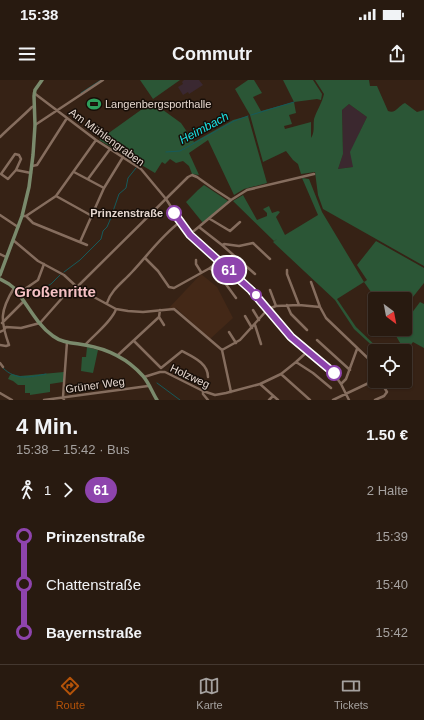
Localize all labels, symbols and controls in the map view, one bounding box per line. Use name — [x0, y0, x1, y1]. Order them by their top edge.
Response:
text: 15:38 — [20, 6, 58, 23]
icon: menu — [16, 43, 38, 65]
icon: share — [386, 43, 408, 65]
text: Commutr — [172, 44, 252, 64]
sports icon: Langenbergsporthalle — [86, 96, 102, 112]
place label: Langenbergsporthalle — [105, 98, 211, 110]
street label: Am Mühlengraben — [67, 106, 147, 168]
water label: Heimbach — [177, 109, 231, 147]
marker: Prinzenstraße — [166, 205, 182, 221]
place label: Prinzenstraße — [90, 207, 163, 219]
line badge: 61 — [211, 257, 247, 283]
text: 61 — [221, 262, 237, 278]
district label: Großenritte — [14, 283, 96, 300]
unlabelled marker — [250, 289, 262, 301]
north arrow — [368, 292, 412, 336]
map controls — [368, 292, 412, 388]
button: locate — [368, 344, 412, 388]
street label: Holzweg — [168, 362, 212, 390]
unlabelled marker — [326, 365, 342, 381]
street label: Grüner Weg — [65, 375, 125, 395]
text: 4 Min. — [16, 414, 78, 439]
text: 1.50 € — [366, 426, 408, 443]
text: 15:38 – 15:42 · Bus — [16, 442, 129, 457]
icon: walk — [16, 479, 38, 501]
icon: forward — [57, 479, 79, 501]
text: 61 — [93, 482, 109, 498]
text: 1 — [44, 483, 51, 498]
text: 2 Halte — [367, 483, 408, 498]
text: Prinzenstraße — [46, 528, 145, 545]
text: 15:39 — [375, 529, 408, 544]
text: Chattenstraße — [46, 576, 141, 593]
text: 15:40 — [375, 577, 408, 592]
text: Bayernstraße — [46, 624, 142, 641]
text: 15:42 — [375, 625, 408, 640]
tab: Route — [56, 675, 85, 711]
tab: Karte — [196, 675, 223, 711]
tab: Tickets — [334, 675, 368, 711]

